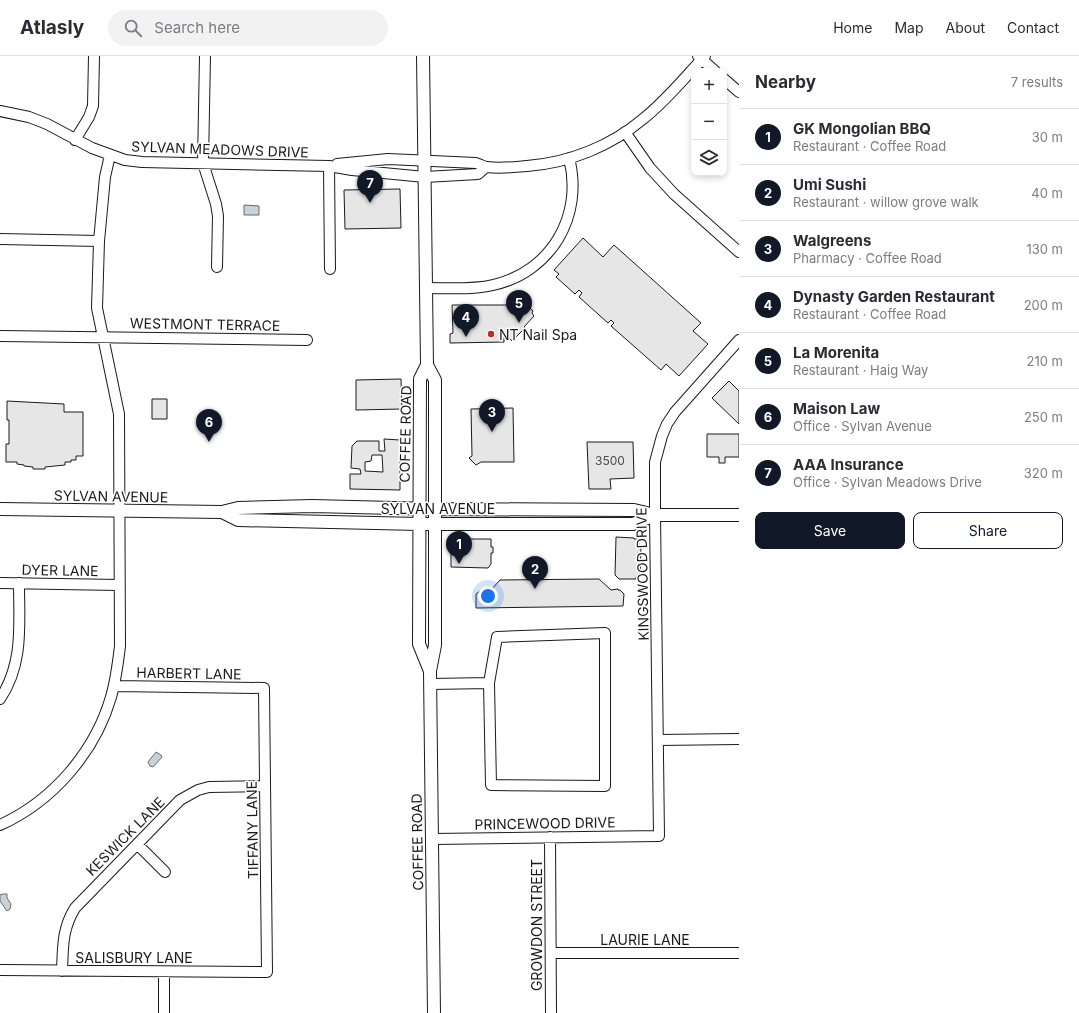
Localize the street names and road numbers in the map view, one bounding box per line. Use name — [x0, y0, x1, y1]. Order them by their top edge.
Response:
street label: SYLVAN MEADOWS DRIVE — [131, 137, 309, 161]
street label: WESTMONT TERRACE — [130, 314, 280, 334]
street label: COFFEE ROAD — [396, 385, 414, 483]
street label: SYLVAN AVENUE — [54, 487, 168, 505]
street label: SYLVAN AVENUE — [381, 500, 495, 517]
street label: KINGSWOOD DRIVE — [632, 507, 652, 641]
street label: DYER LANE — [21, 561, 99, 579]
street label: HARBERT LANE — [136, 664, 242, 682]
street label: TIFFANY LANE — [243, 781, 261, 879]
street label: KESWICK LANE — [82, 793, 168, 879]
street label: COFFEE ROAD — [408, 793, 426, 891]
street label: PRINCEWOOD DRIVE — [474, 813, 616, 833]
street label: GROWDON STREET — [528, 859, 545, 991]
street label: LAURIE LANE — [600, 931, 690, 948]
street label: SALISBURY LANE — [75, 949, 193, 966]

